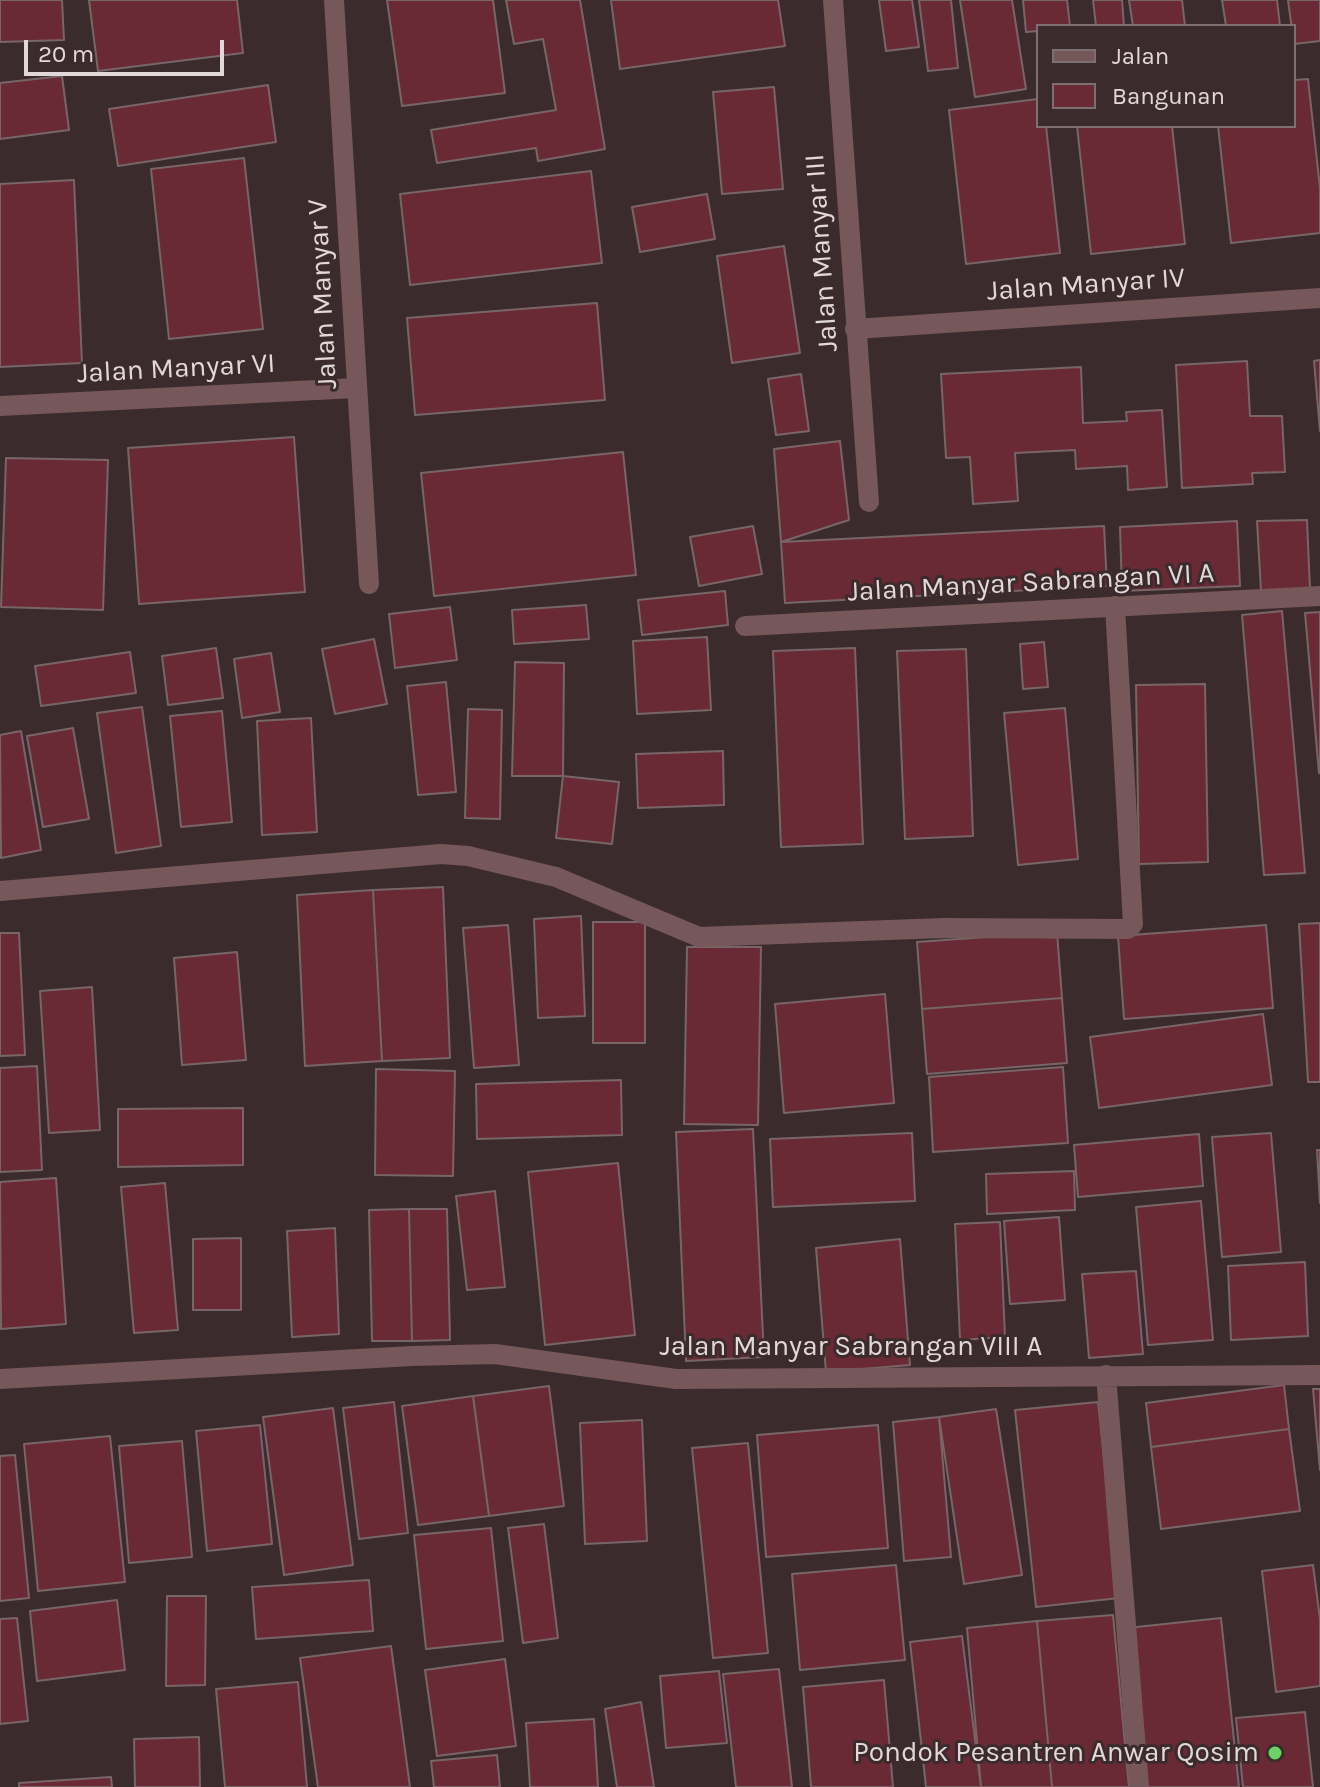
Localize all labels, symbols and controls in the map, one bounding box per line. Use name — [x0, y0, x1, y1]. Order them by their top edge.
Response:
scale bar — [28, 24, 228, 74]
legend — [1036, 24, 1296, 128]
text: 20 m — [38, 40, 94, 68]
text: Jalan — [1112, 42, 1169, 70]
text: Bangunan — [1112, 82, 1225, 110]
street label: Jalan Manyar III — [798, 153, 846, 353]
street label: Jalan Manyar V — [301, 198, 345, 390]
street label: Jalan Manyar IV — [986, 261, 1186, 309]
street label: Jalan Manyar VI — [76, 347, 276, 391]
street label: Jalan Manyar Sabrangan VI A — [847, 557, 1215, 609]
street label: Jalan Manyar Sabrangan VIII A — [660, 1330, 1042, 1364]
place label: Pondok Pesantren Anwar Qosim — [853, 1736, 1259, 1770]
marker: Pondok Pesantren Anwar Qosim — [1266, 1744, 1284, 1762]

